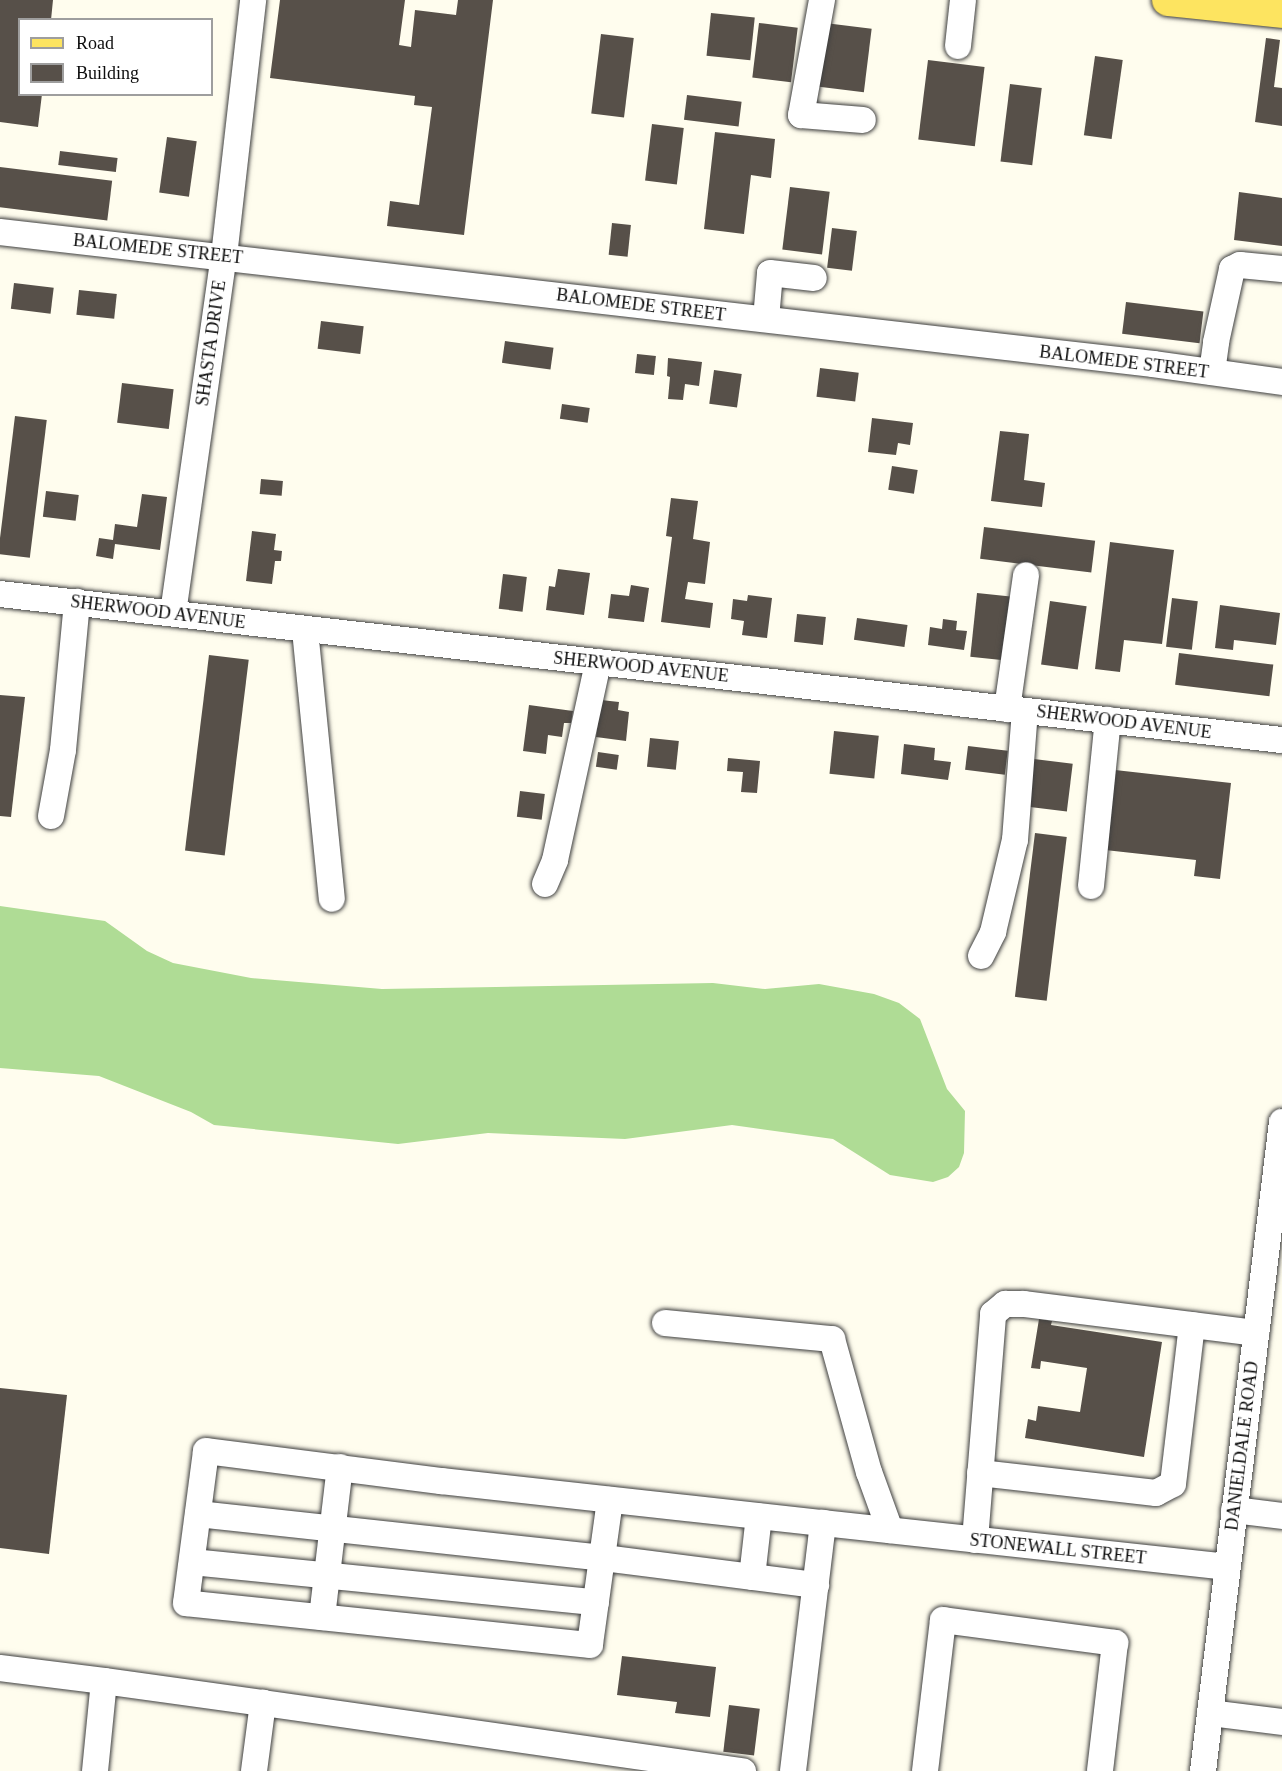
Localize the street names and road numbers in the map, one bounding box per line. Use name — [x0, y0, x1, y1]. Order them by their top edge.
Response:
street label: BALOMEDE STREET — [72, 229, 244, 269]
street label: SHASTA DRIVE — [191, 278, 231, 408]
street label: BALOMEDE STREET — [555, 284, 727, 326]
street label: BALOMEDE STREET — [1038, 341, 1210, 383]
street label: SHERWOOD AVENUE — [69, 590, 247, 634]
street label: SHERWOOD AVENUE — [552, 647, 730, 687]
street label: SHERWOOD AVENUE — [1035, 700, 1213, 744]
street label: DANIELDALE ROAD — [1221, 1360, 1263, 1532]
street label: STONEWALL STREET — [968, 1529, 1148, 1569]

